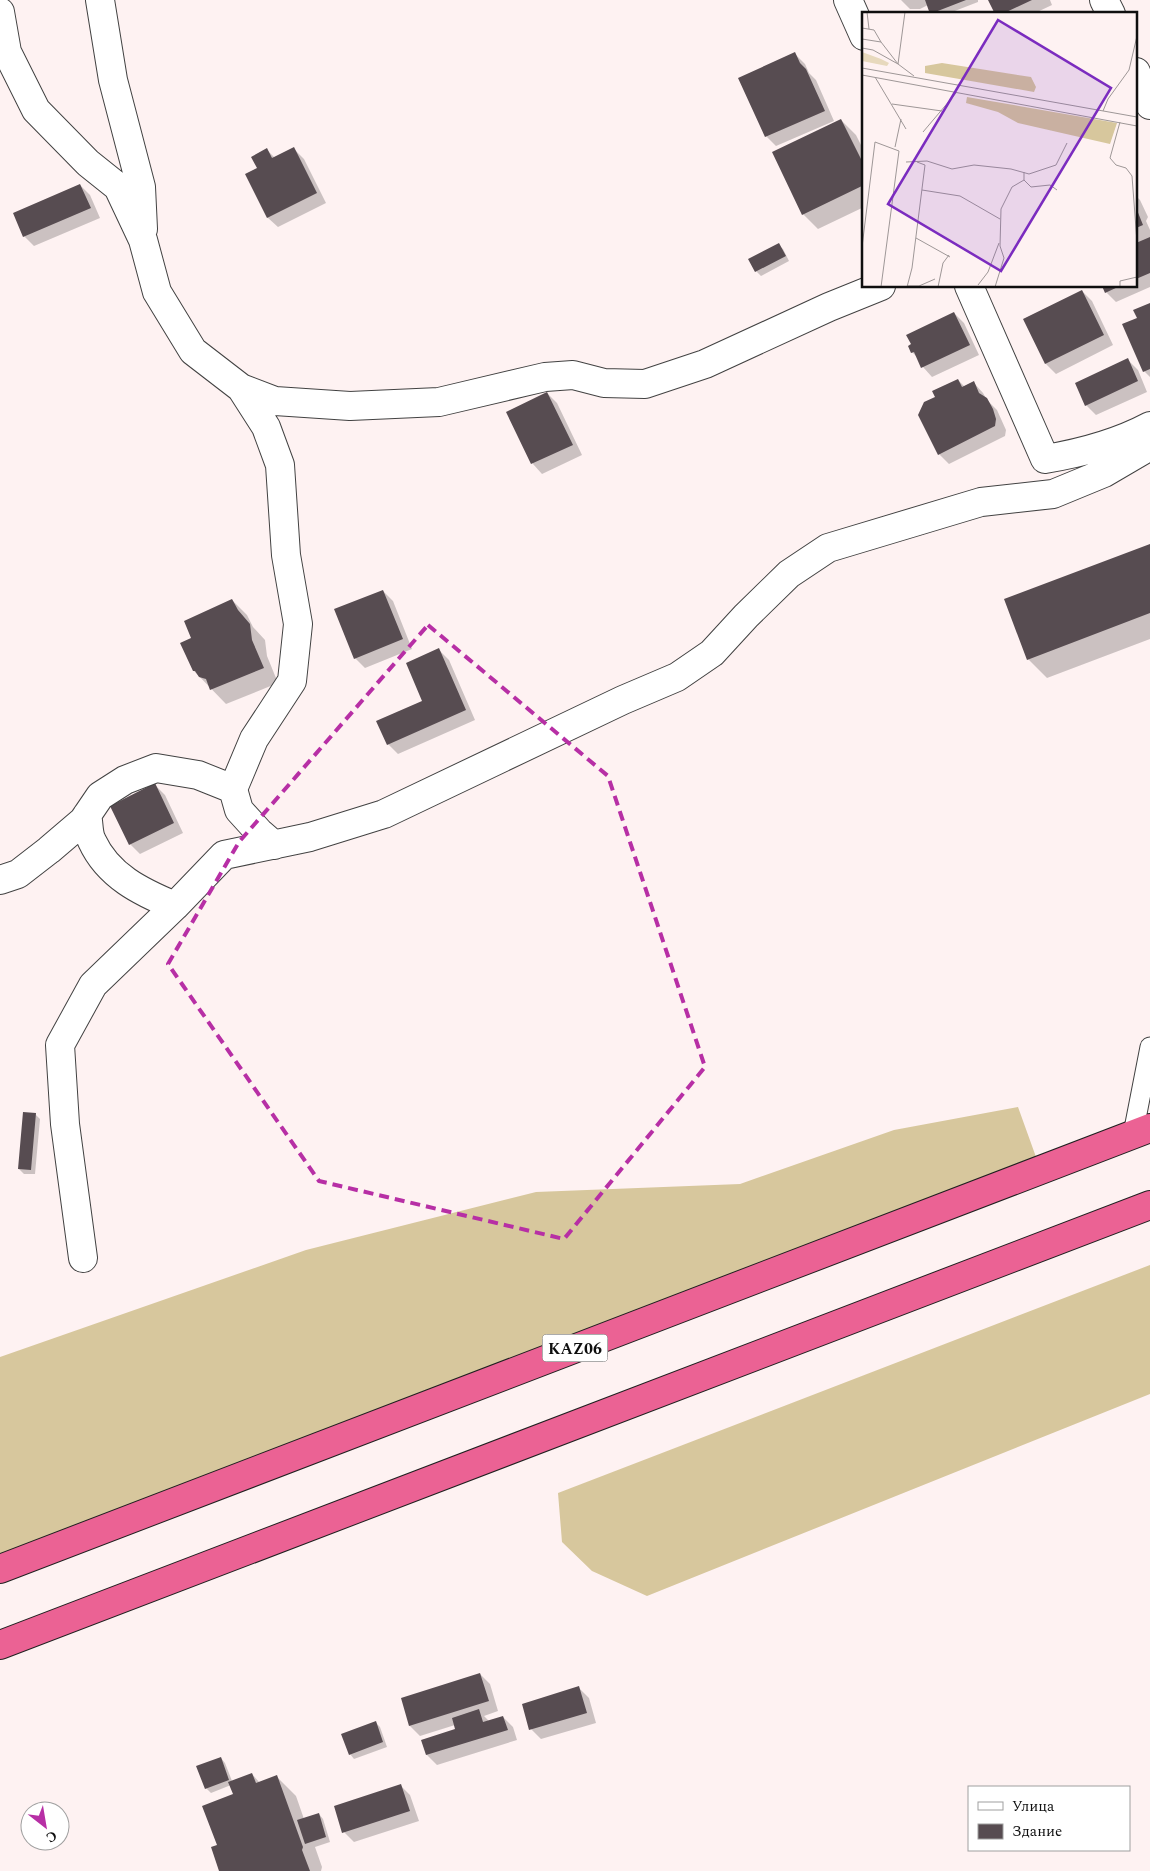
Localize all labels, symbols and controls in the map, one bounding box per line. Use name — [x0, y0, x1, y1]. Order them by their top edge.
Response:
inset map — [862, 12, 1138, 288]
road number: KАZ06 — [542, 1335, 608, 1362]
legend — [968, 1786, 1130, 1851]
text: Улица — [1012, 1795, 1055, 1818]
north arrow — [20, 1801, 70, 1851]
text: Здание — [1012, 1820, 1062, 1843]
text: С — [42, 1825, 61, 1848]

